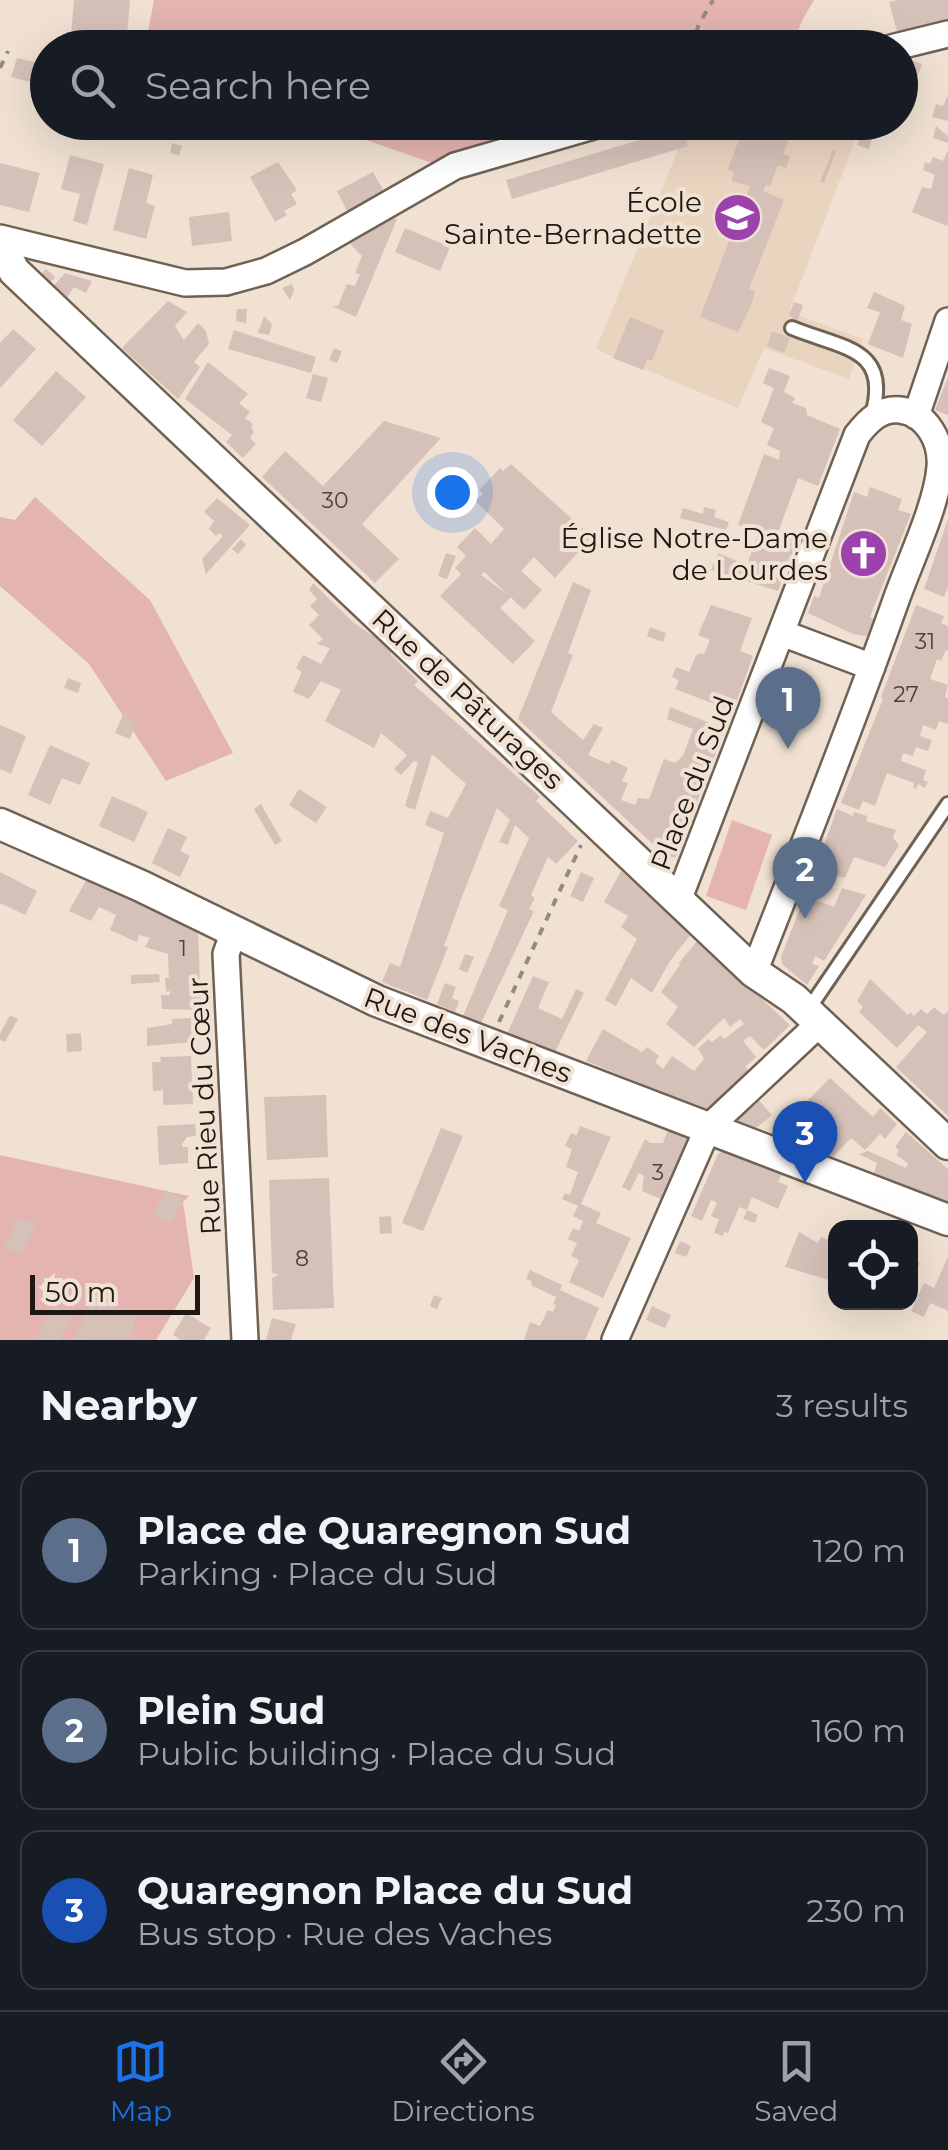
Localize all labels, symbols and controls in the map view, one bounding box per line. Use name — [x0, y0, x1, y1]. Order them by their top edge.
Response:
search box — [30, 30, 918, 140]
icon: search — [65, 58, 120, 113]
text: Search here — [145, 62, 371, 109]
place label: École Sainte-Bernadette — [444, 185, 702, 251]
school or university icon: École Sainte-Bernadette — [711, 192, 763, 244]
your location — [427, 467, 478, 518]
house number: 30 — [322, 487, 348, 514]
place label: Église Notre-Dame de Lourdes — [561, 521, 828, 587]
church icon: Église Notre-Dame de Lourdes — [837, 528, 889, 580]
street label: Rue de Pâturages — [365, 602, 571, 796]
house number: 31 — [915, 628, 935, 655]
pin: 1 — [756, 666, 820, 749]
house number: 27 — [893, 681, 919, 708]
street label: Place du Sud — [643, 691, 741, 875]
pin: 2 — [772, 836, 838, 919]
house number: 1 — [179, 935, 187, 962]
street label: Rue Rieu du Cœur — [180, 976, 228, 1236]
street label: Rue des Vaches — [359, 980, 577, 1090]
pin: 3 — [772, 1100, 838, 1183]
house number: 3 — [652, 1159, 664, 1186]
map controls — [828, 1220, 918, 1310]
button: locate — [828, 1220, 918, 1310]
house number: 8 — [295, 1245, 309, 1272]
scale bar — [30, 1270, 200, 1314]
text: 50 m — [45, 1275, 116, 1309]
text: Nearby — [40, 1379, 197, 1431]
text: 3 results — [776, 1386, 908, 1425]
text: Place de Quaregnon Sud — [137, 1507, 631, 1554]
text: 1 — [68, 1531, 81, 1570]
text: 120 m — [813, 1531, 906, 1570]
text: Parking · Place du Sud — [137, 1554, 497, 1593]
text: Plein Sud — [137, 1687, 325, 1734]
text: 2 — [65, 1711, 84, 1750]
text: 160 m — [811, 1711, 906, 1750]
text: Public building · Place du Sud — [137, 1734, 616, 1773]
text: Quaregnon Place du Sud — [137, 1867, 633, 1914]
text: 3 — [65, 1891, 84, 1930]
text: 230 m — [806, 1891, 906, 1930]
text: Bus stop · Rue des Vaches — [137, 1914, 552, 1953]
tab: Map — [110, 2034, 172, 2128]
tab: Directions — [391, 2034, 535, 2128]
tab: Saved — [754, 2034, 838, 2128]

